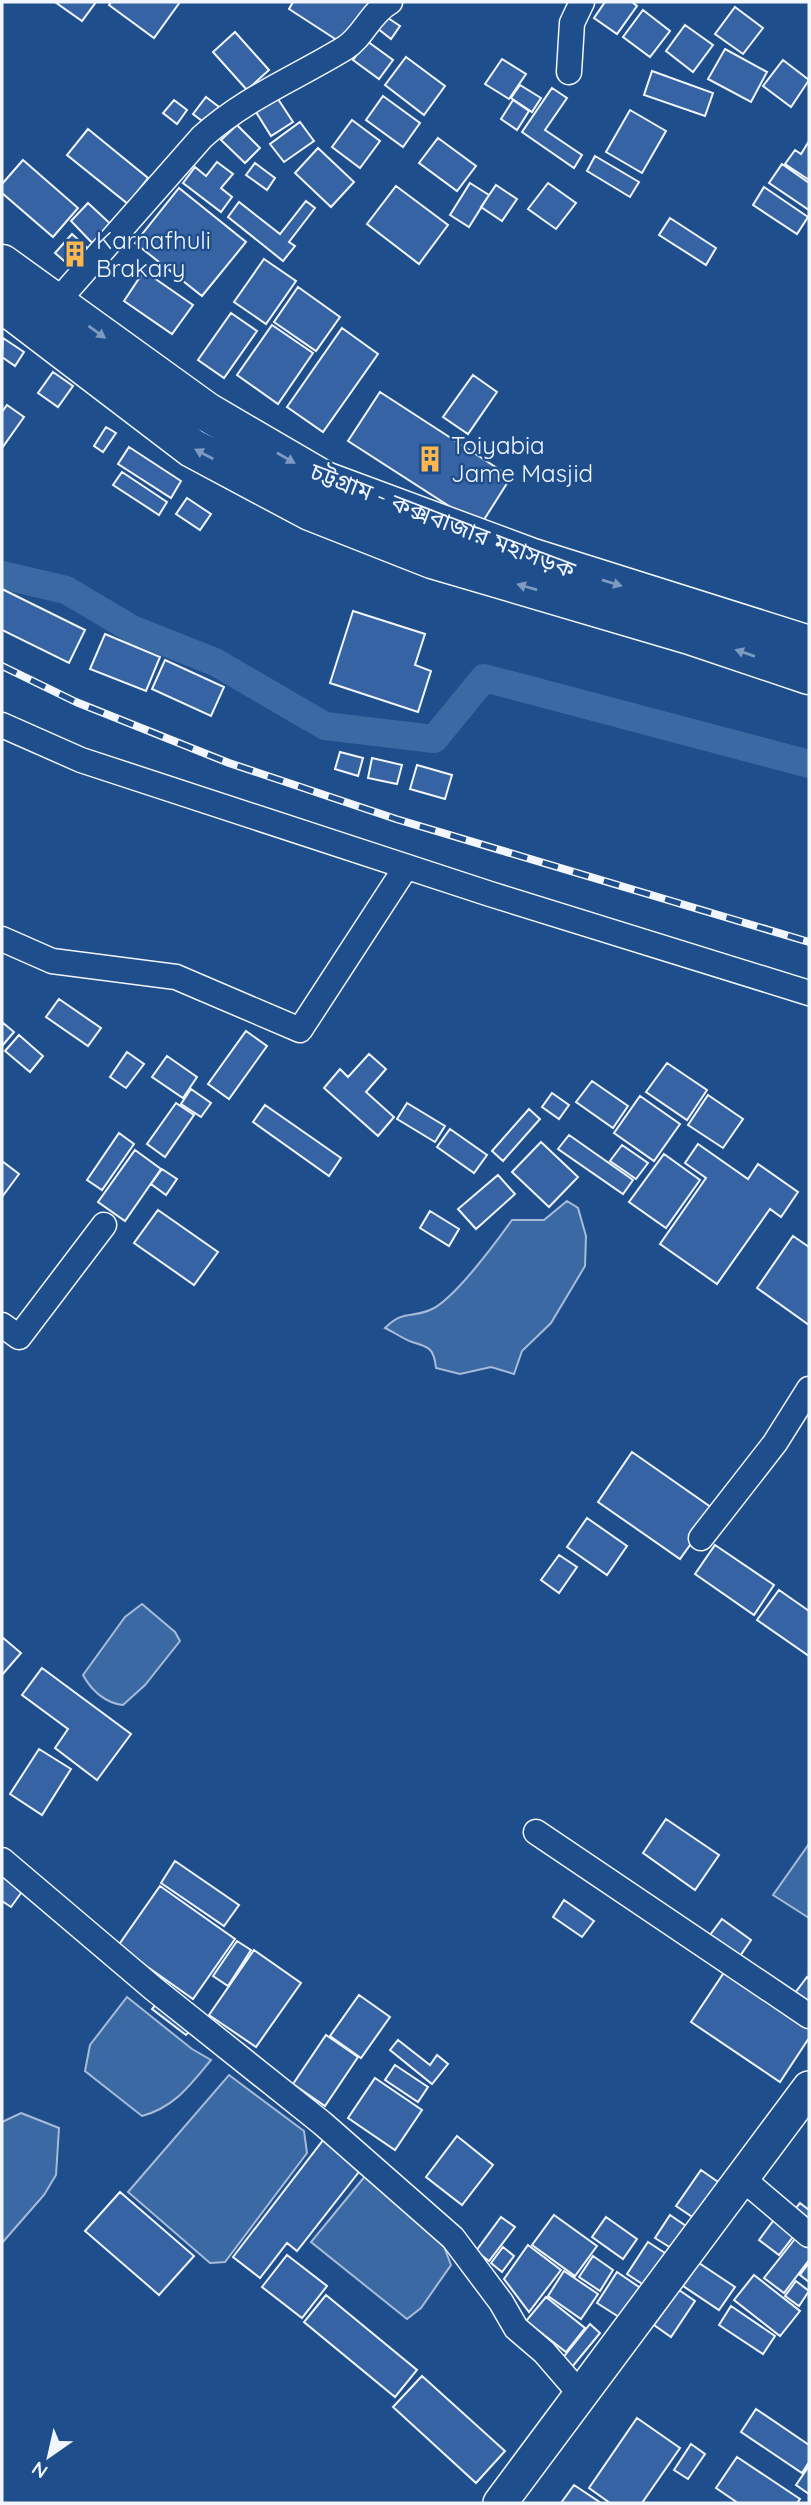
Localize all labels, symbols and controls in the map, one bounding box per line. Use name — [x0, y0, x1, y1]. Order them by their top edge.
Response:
place label: Karnafhuli Brakary — [96, 225, 211, 283]
building icon: Karnafhuli Brakary — [60, 239, 90, 269]
one-way arrow — [88, 324, 106, 338]
place label: Toiyabia Jame Masjid — [451, 430, 593, 488]
building icon: Toiyabia Jame Masjid — [415, 444, 445, 474]
one-way arrow — [195, 448, 214, 460]
one-way arrow — [276, 452, 296, 464]
street label: চট্টগ্রাম - কক্সবাজার মহাসড়ক — [305, 455, 580, 585]
one-way arrow — [602, 578, 623, 588]
one-way arrow — [516, 581, 537, 591]
one-way arrow — [734, 647, 755, 658]
north arrow — [14, 2421, 84, 2491]
text: N — [27, 2456, 52, 2484]

